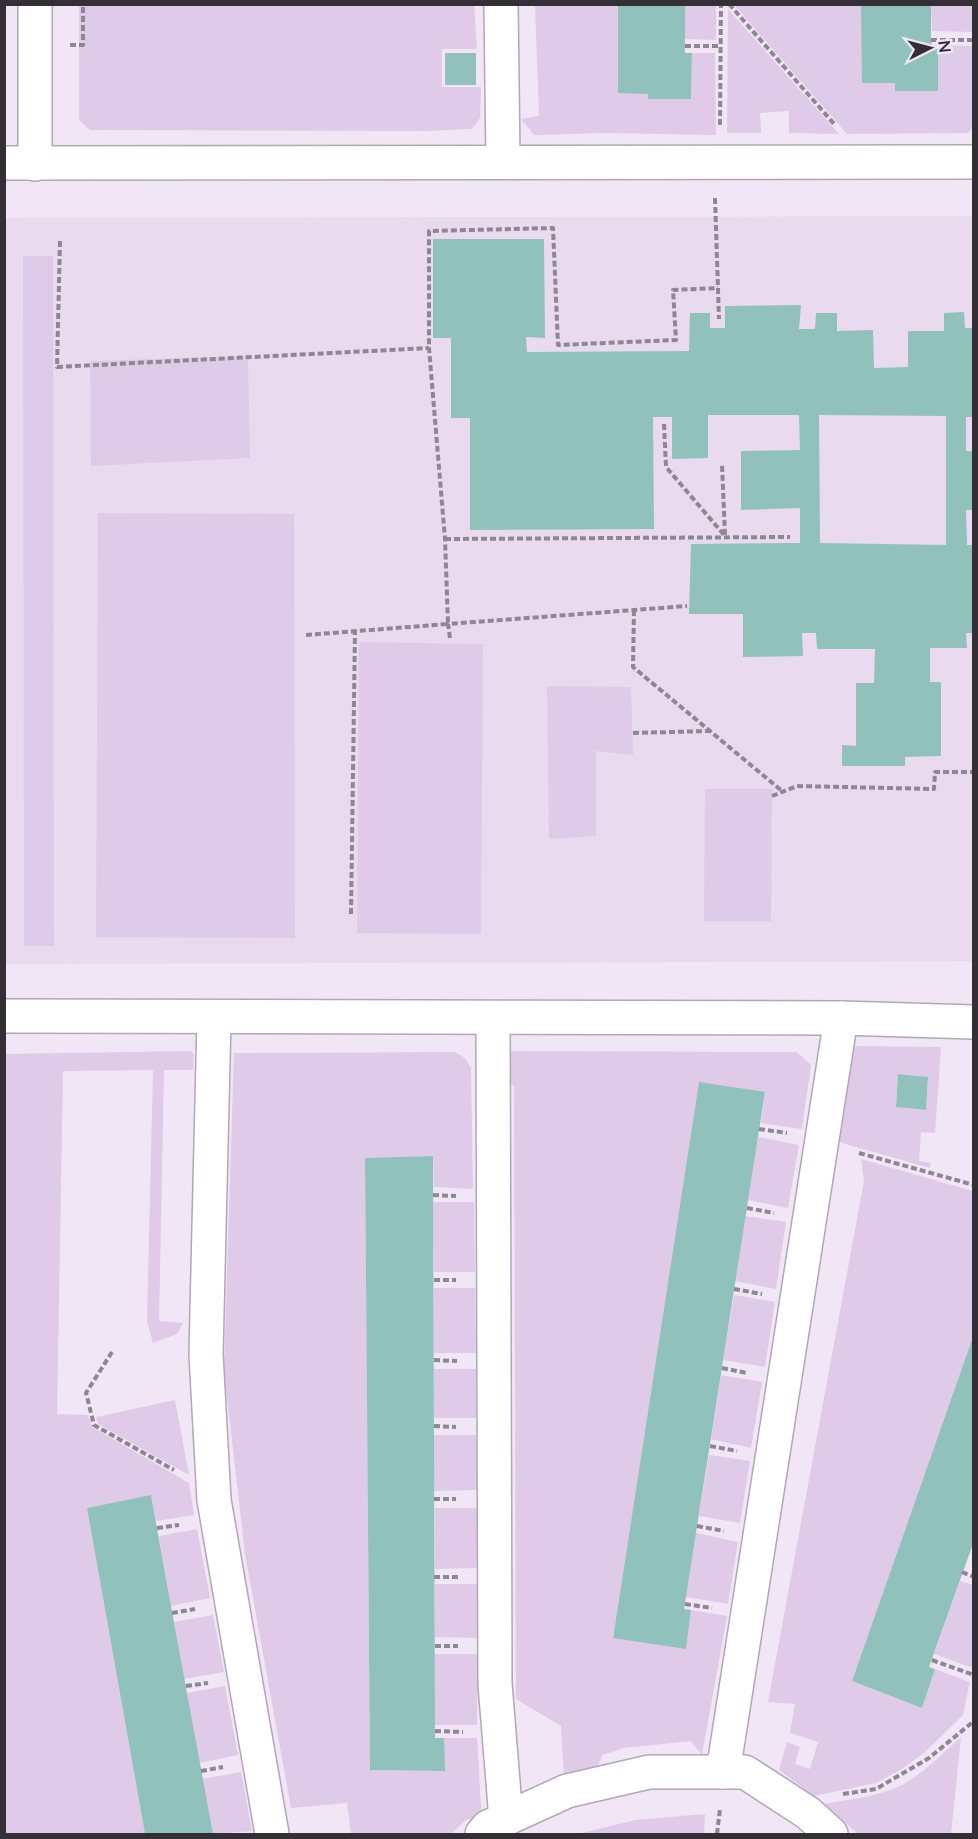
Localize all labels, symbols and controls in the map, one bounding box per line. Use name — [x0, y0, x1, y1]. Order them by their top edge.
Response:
north arrow — [900, 18, 960, 78]
text: N — [935, 39, 956, 54]

